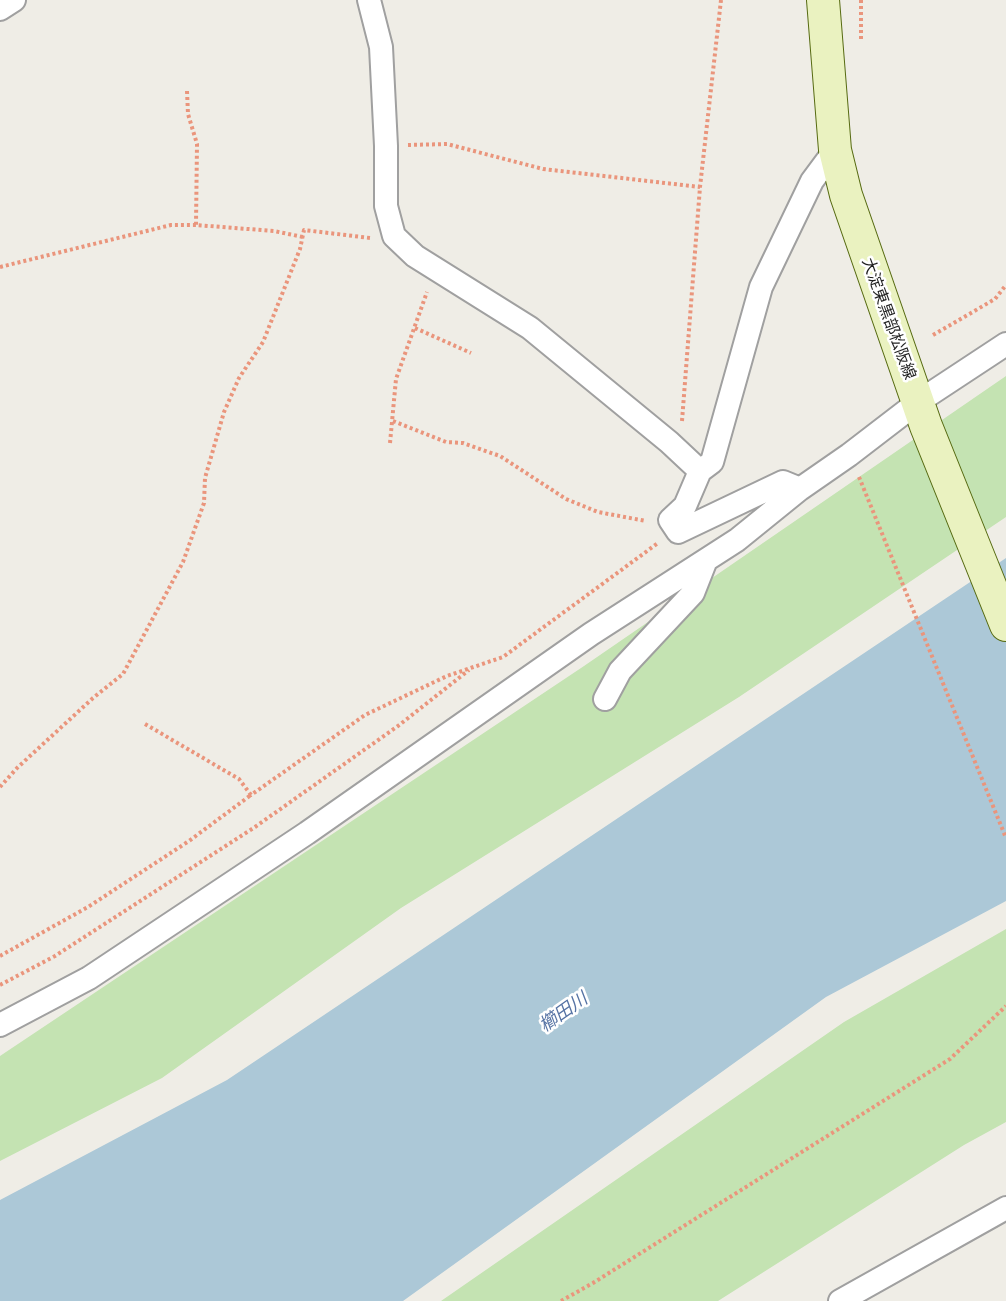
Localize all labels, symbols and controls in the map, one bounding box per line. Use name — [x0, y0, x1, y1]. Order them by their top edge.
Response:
street label: 大淀東黒部松阪線 — [857, 256, 919, 382]
water label: 櫛田川 — [536, 989, 592, 1037]

